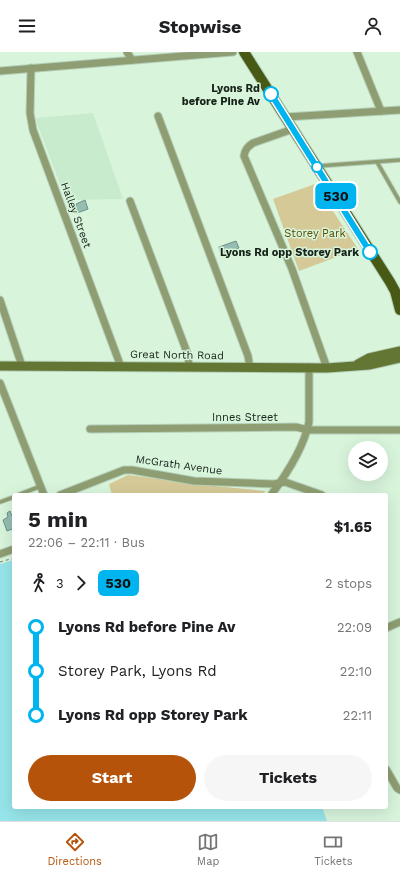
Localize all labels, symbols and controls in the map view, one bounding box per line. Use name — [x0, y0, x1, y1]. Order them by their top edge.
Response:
icon: menu — [16, 15, 38, 37]
icon: person — [362, 15, 384, 37]
text: Stopwise — [159, 16, 241, 37]
place label: Lyons Rd before Pine Av — [182, 82, 261, 108]
marker: Lyons Rd before Pine Av — [263, 86, 279, 102]
unlabelled marker — [311, 161, 323, 173]
street label: Halley Street — [58, 180, 94, 250]
line badge: 530 — [313, 183, 359, 209]
text: 530 — [323, 188, 349, 204]
park label: Storey Park — [284, 227, 346, 240]
marker: Lyons Rd opp Storey Park — [362, 244, 378, 260]
place label: Lyons Rd opp Storey Park — [220, 246, 359, 259]
street label: Great North Road — [130, 348, 224, 362]
street label: Innes Street — [212, 411, 278, 424]
map controls — [348, 441, 388, 481]
button: layers — [348, 441, 388, 481]
street label: McGrath Avenue — [135, 452, 223, 478]
text: 5 min — [28, 507, 88, 532]
text: $1.65 — [334, 518, 372, 536]
text: 22:06 – 22:11 · Bus — [28, 535, 145, 550]
icon: walk — [28, 572, 50, 594]
icon: forward — [70, 572, 92, 594]
text: 530 — [106, 575, 131, 591]
text: 3 — [56, 576, 64, 591]
text: 2 stops — [325, 576, 372, 591]
text: Lyons Rd before Pine Av — [58, 618, 235, 636]
text: 22:09 — [337, 620, 372, 635]
text: Storey Park, Lyons Rd — [58, 662, 217, 680]
text: 22:10 — [340, 664, 372, 679]
text: Lyons Rd opp Storey Park — [58, 706, 248, 724]
text: 22:11 — [343, 708, 372, 723]
button: Start — [28, 755, 196, 801]
button: Tickets — [204, 755, 372, 801]
tab: Directions — [47, 831, 102, 868]
tab: Map — [197, 831, 219, 868]
tab: Tickets — [314, 831, 352, 868]

